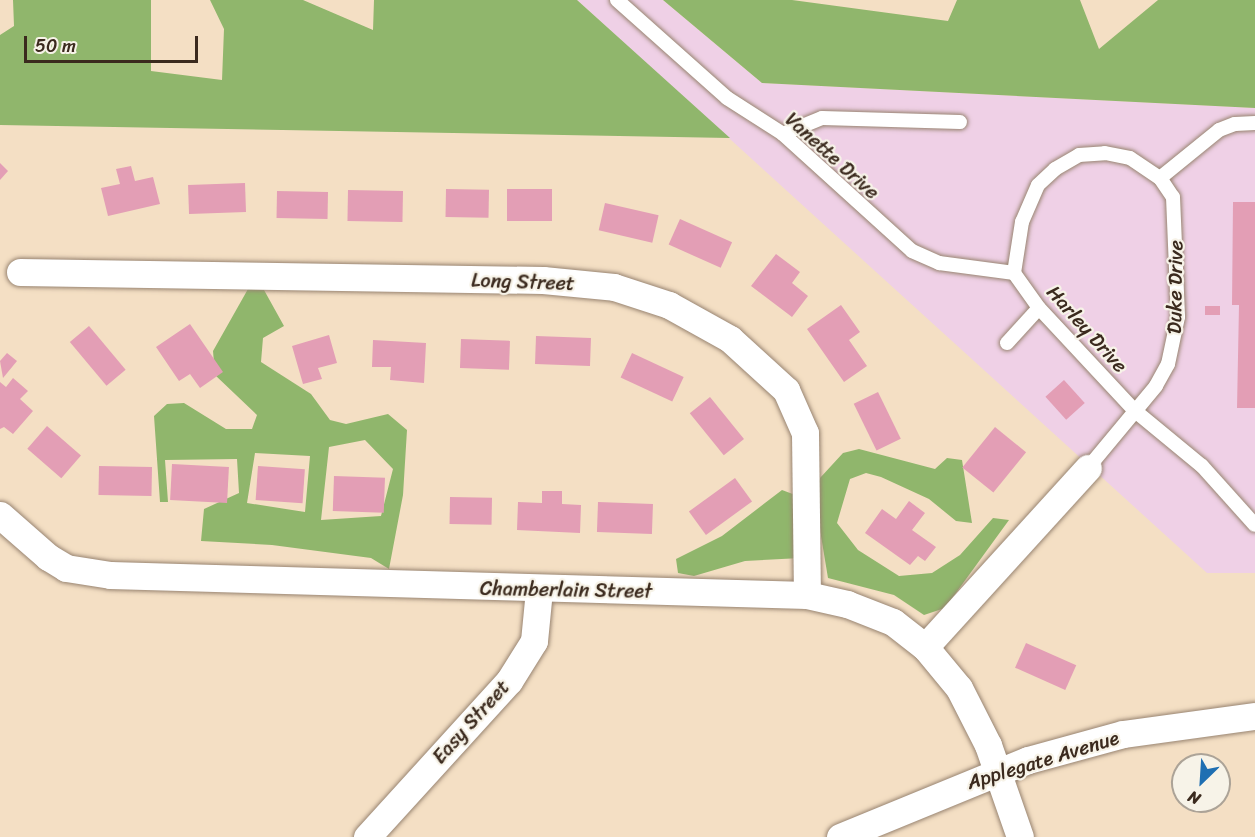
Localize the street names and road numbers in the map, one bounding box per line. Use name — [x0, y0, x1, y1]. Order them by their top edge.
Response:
street label: Vanette Drive — [780, 108, 884, 204]
street label: Duke Drive — [1162, 240, 1188, 334]
street label: Long Street — [471, 268, 575, 296]
street label: Harley Drive — [1042, 280, 1132, 378]
street label: Chamberlain Street — [479, 576, 653, 604]
street label: Easy Street — [427, 675, 515, 769]
street label: Applegate Avenue — [964, 725, 1122, 795]

